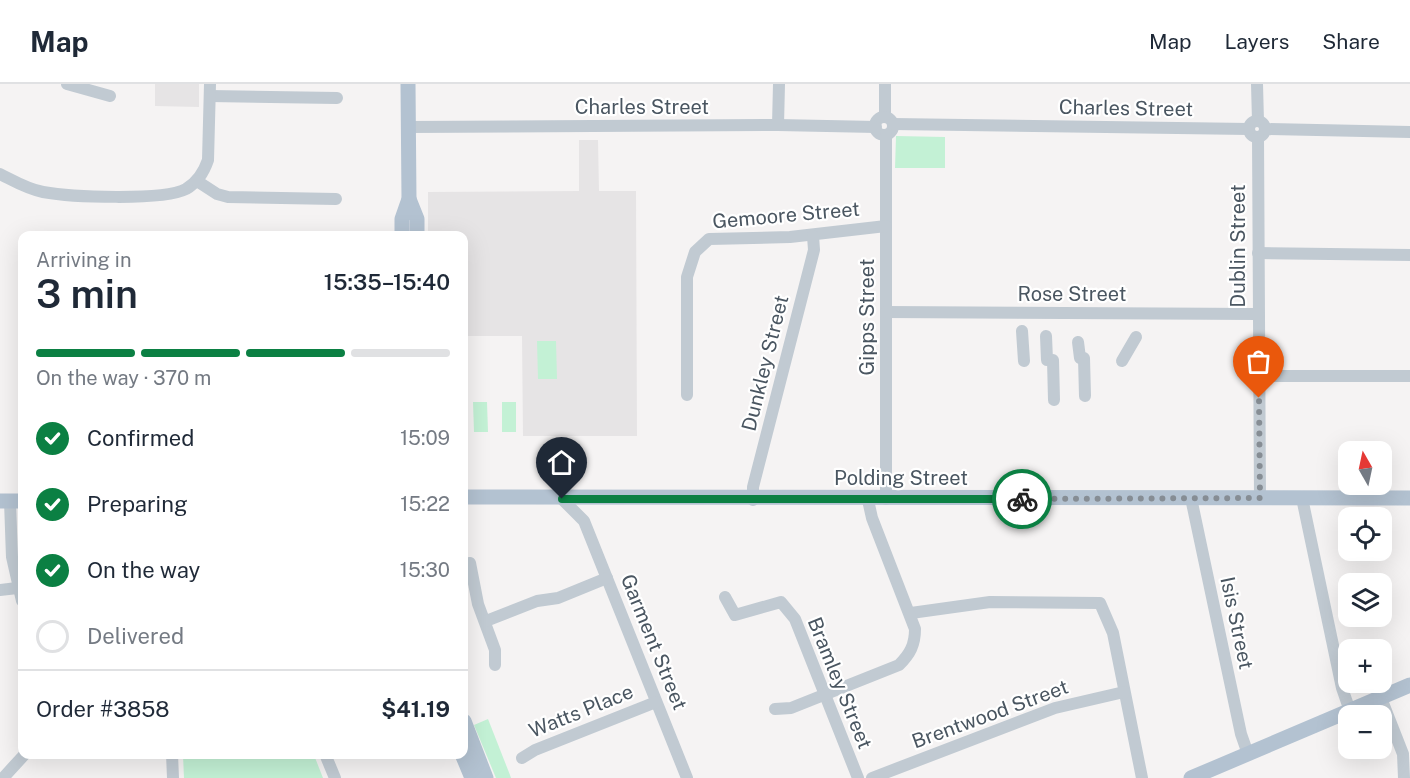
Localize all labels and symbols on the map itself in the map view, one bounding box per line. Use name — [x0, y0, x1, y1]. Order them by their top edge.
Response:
street label: Charles Street — [575, 95, 709, 119]
street label: Charles Street — [1059, 95, 1193, 121]
street label: Dublin Street — [1226, 184, 1250, 308]
street label: Gemoore Street — [711, 197, 861, 233]
street label: Gipps Street — [855, 259, 879, 375]
street label: Rose Street — [1017, 282, 1127, 306]
street label: Dunkley Street — [737, 293, 793, 433]
pin — [1233, 336, 1284, 398]
pin — [536, 437, 587, 499]
north arrow — [1338, 441, 1392, 495]
street label: Polding Street — [834, 466, 968, 490]
courier — [992, 469, 1052, 529]
street label: Garment Street — [616, 571, 692, 713]
street label: Isis Street — [1215, 575, 1259, 671]
street label: Bramley Street — [803, 614, 877, 752]
street label: Brentwood Street — [909, 675, 1071, 753]
street label: Watts Place — [525, 679, 637, 743]

